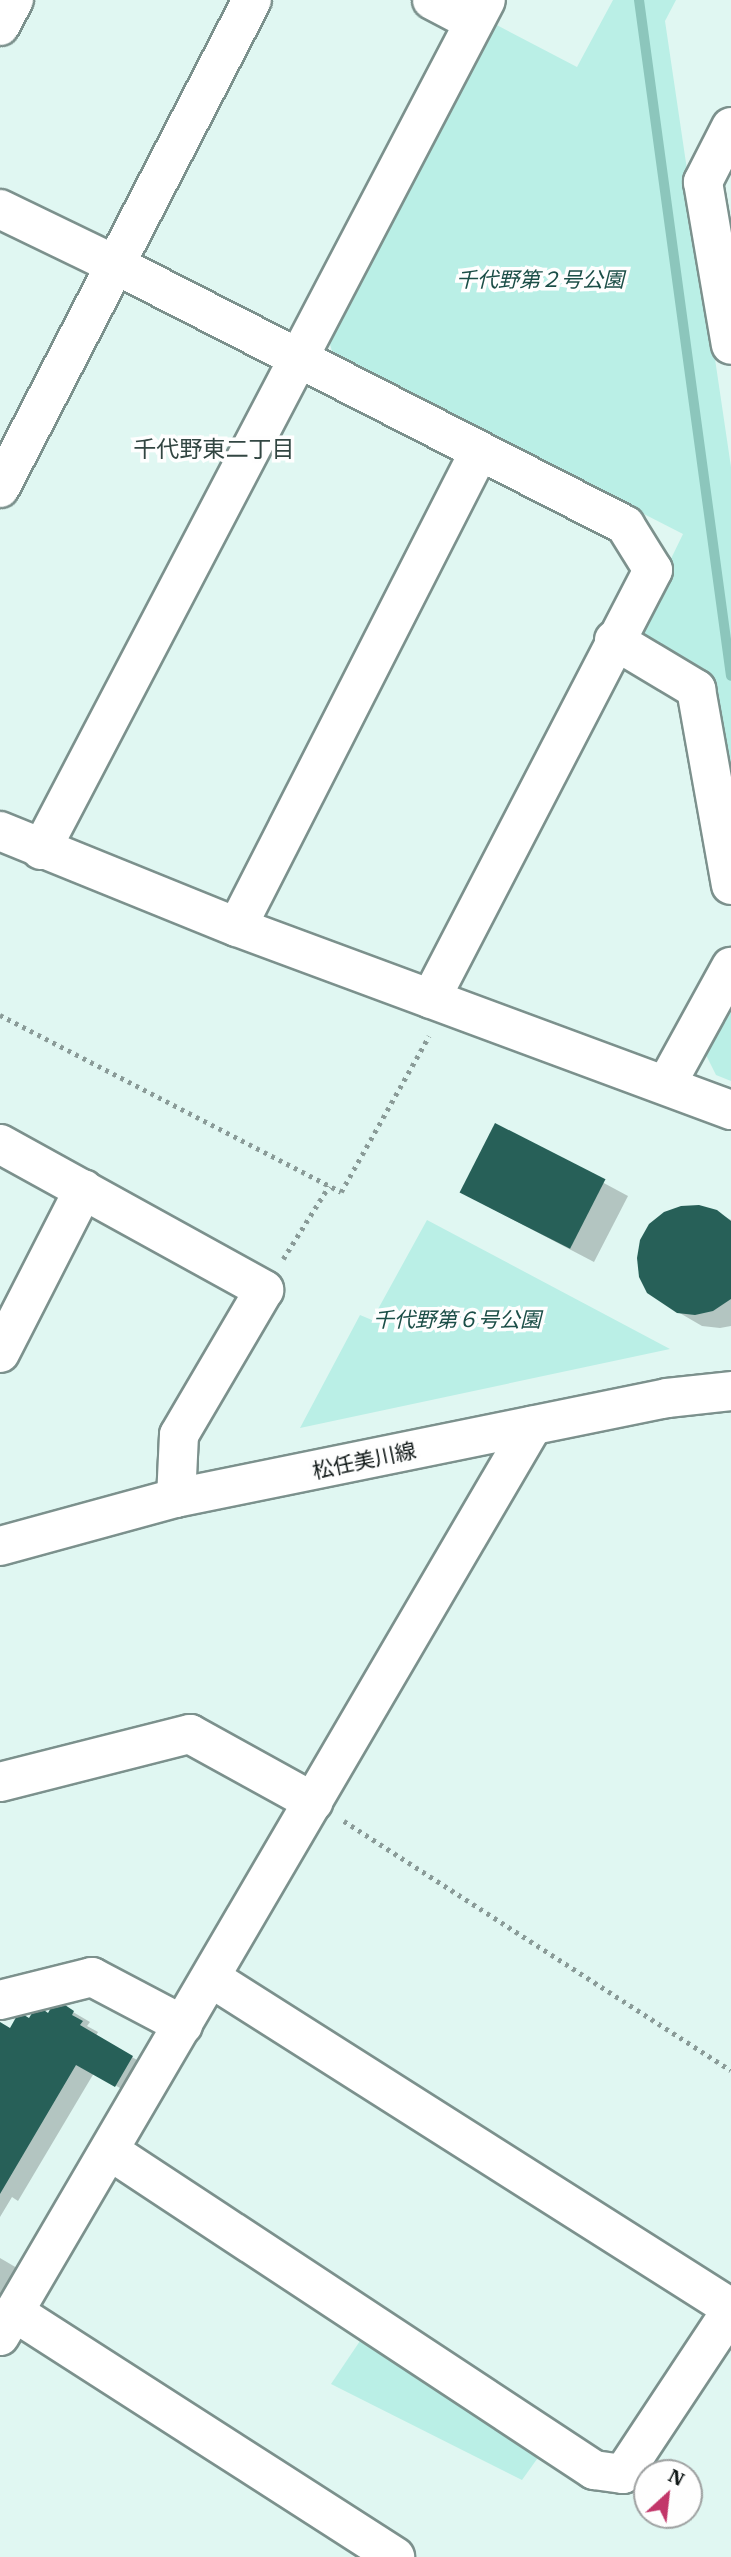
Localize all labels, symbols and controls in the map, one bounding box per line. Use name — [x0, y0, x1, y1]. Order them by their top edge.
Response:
park label: 千代野第２号公園 — [456, 266, 624, 292]
district label: 千代野東二丁目 — [134, 434, 294, 462]
park label: 千代野第６号公園 — [373, 1306, 541, 1332]
street label: 松任美川線 — [310, 1437, 418, 1483]
north arrow — [633, 2459, 703, 2529]
text: N — [664, 2463, 689, 2491]

